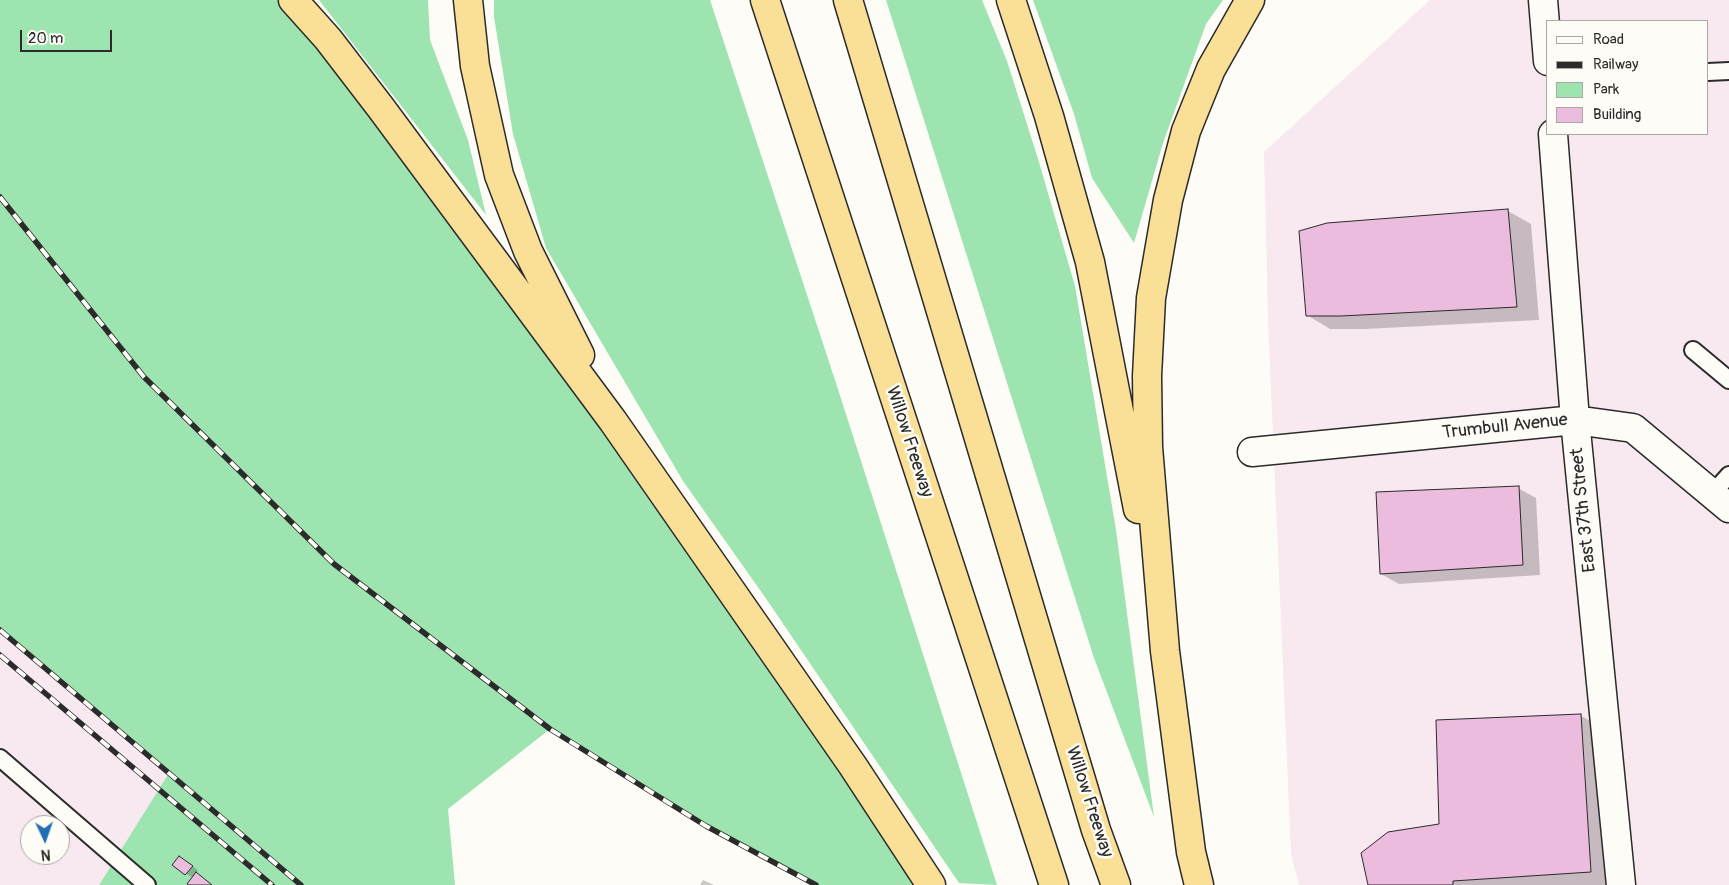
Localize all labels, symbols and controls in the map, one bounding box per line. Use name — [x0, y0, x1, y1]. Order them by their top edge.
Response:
scale bar — [22, 20, 115, 52]
legend — [1546, 20, 1709, 135]
text: 20 m — [28, 29, 63, 48]
text: Road — [1593, 30, 1624, 49]
text: Railway — [1593, 55, 1638, 74]
text: Park — [1593, 80, 1619, 99]
text: Building — [1593, 105, 1641, 124]
street label: Willow Freeway — [881, 384, 937, 500]
street label: Trumbull Avenue — [1441, 410, 1569, 444]
street label: East 37th Street — [1567, 447, 1601, 573]
street label: Willow Freeway — [1061, 744, 1117, 860]
north arrow — [20, 815, 70, 865]
text: N — [41, 846, 51, 863]

